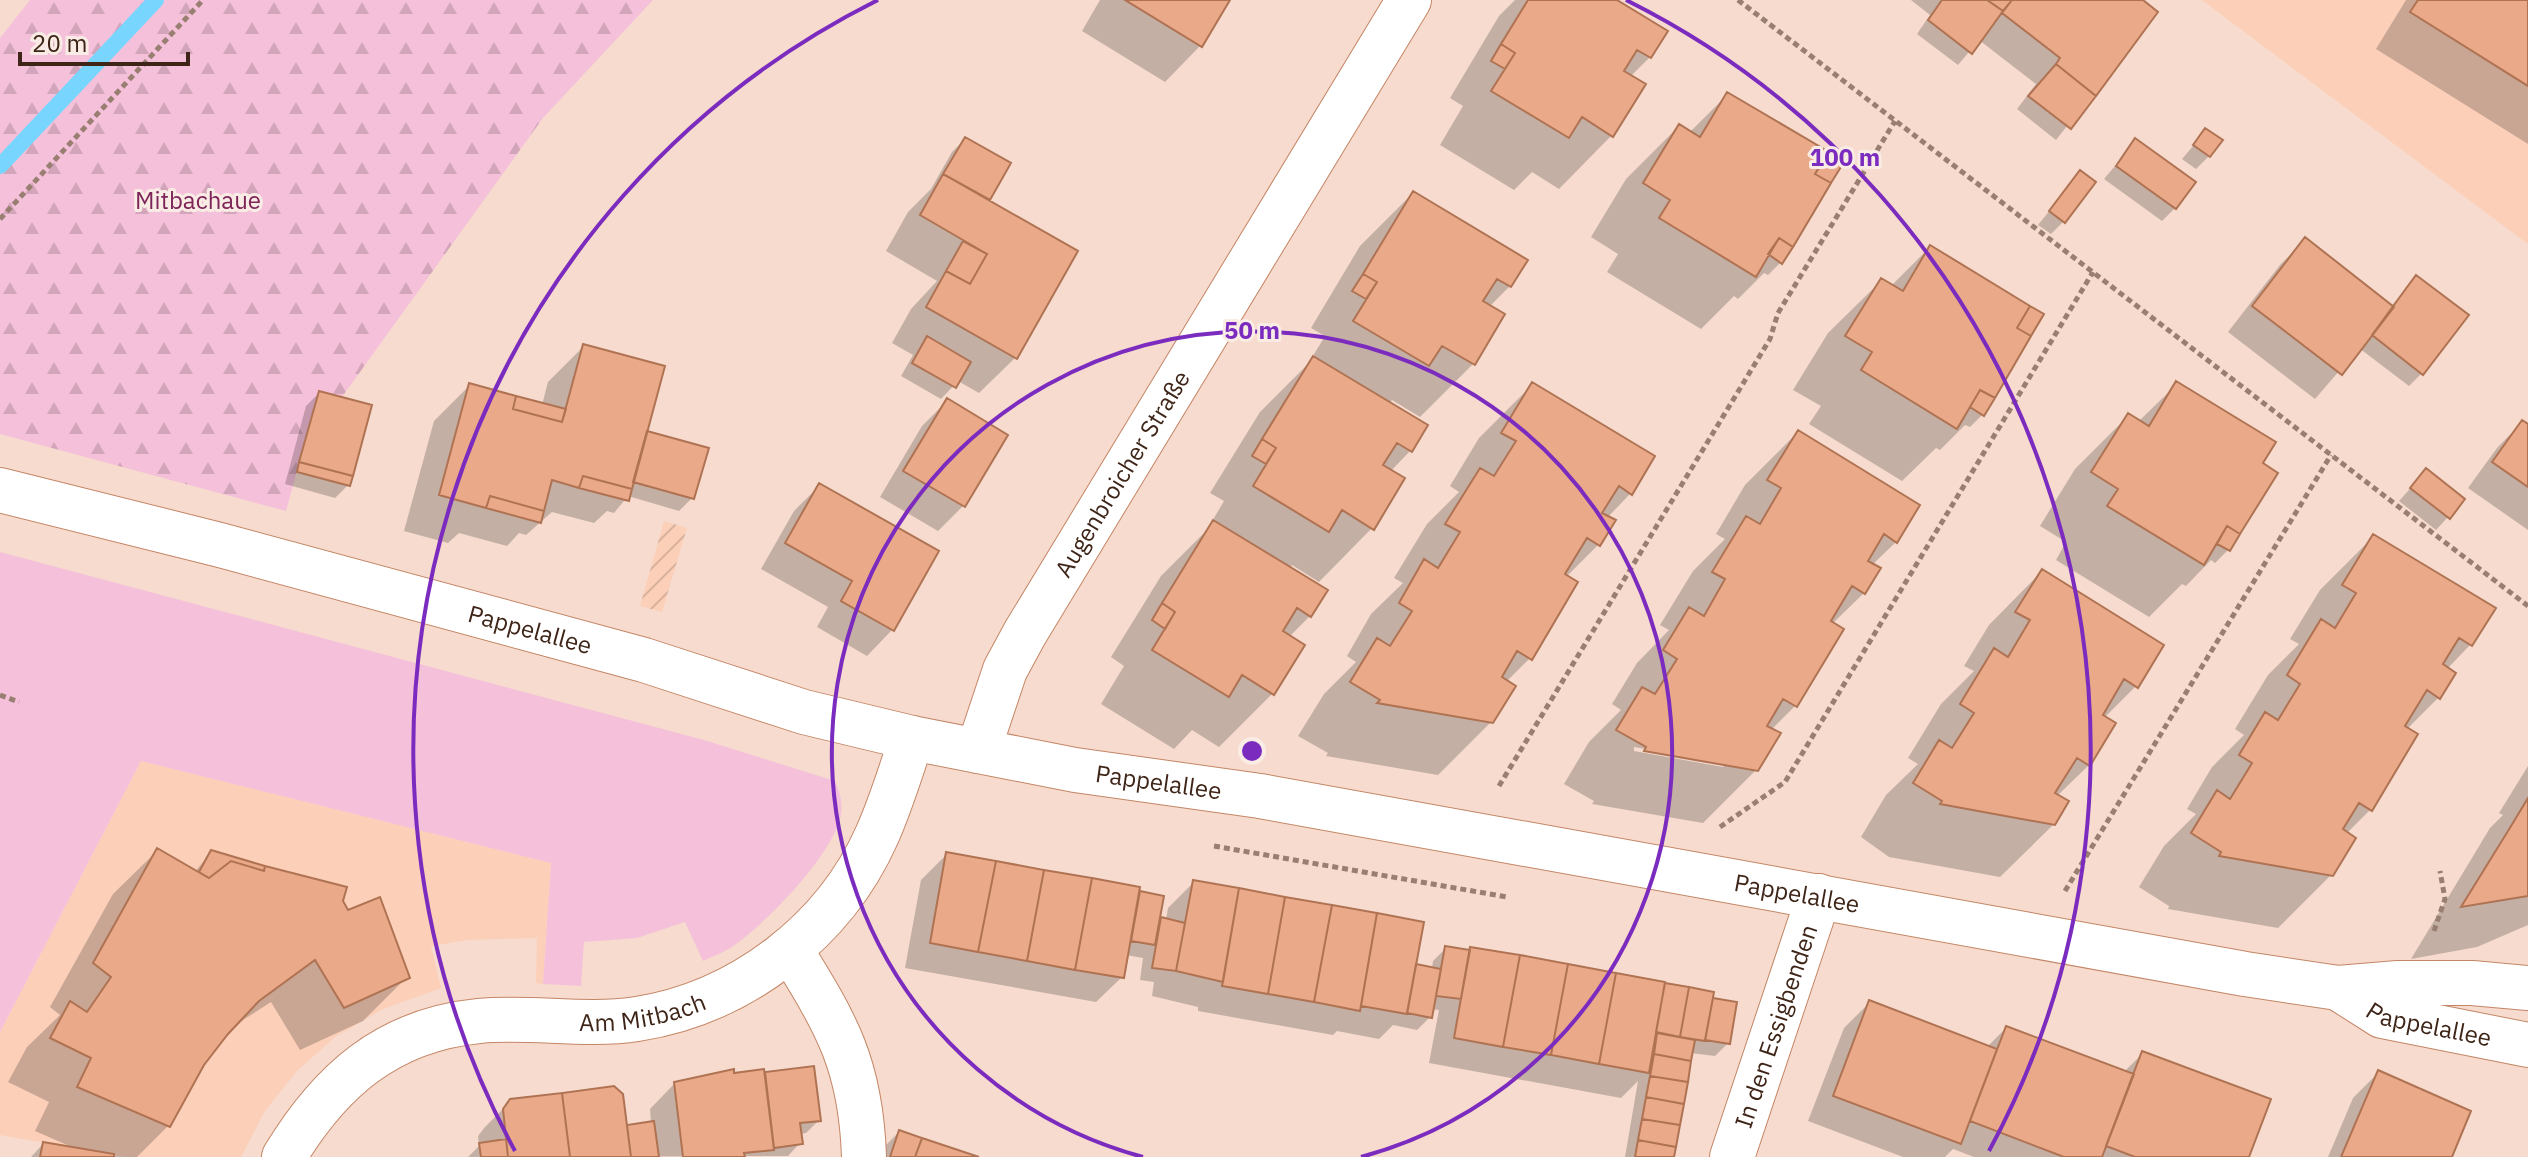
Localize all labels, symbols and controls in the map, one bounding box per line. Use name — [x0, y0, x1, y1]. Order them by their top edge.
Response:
scale bar — [20, 16, 188, 66]
text: 20 m — [32, 27, 87, 59]
text: 100 m — [1810, 141, 1880, 173]
park label: Mitbachaue — [135, 184, 261, 216]
text: 50 m — [1224, 314, 1280, 346]
street label: Augenbroicher Straße — [1047, 364, 1197, 583]
street label: Pappelallee — [465, 597, 595, 661]
centre of rings — [1238, 737, 1266, 765]
street label: Pappelallee — [1094, 757, 1224, 806]
street label: Pappelallee — [1732, 866, 1862, 920]
street label: In den Essigbenden — [1727, 920, 1824, 1132]
street label: Am Mitbach — [579, 985, 710, 1038]
street label: Pappelallee — [2360, 994, 2494, 1053]

